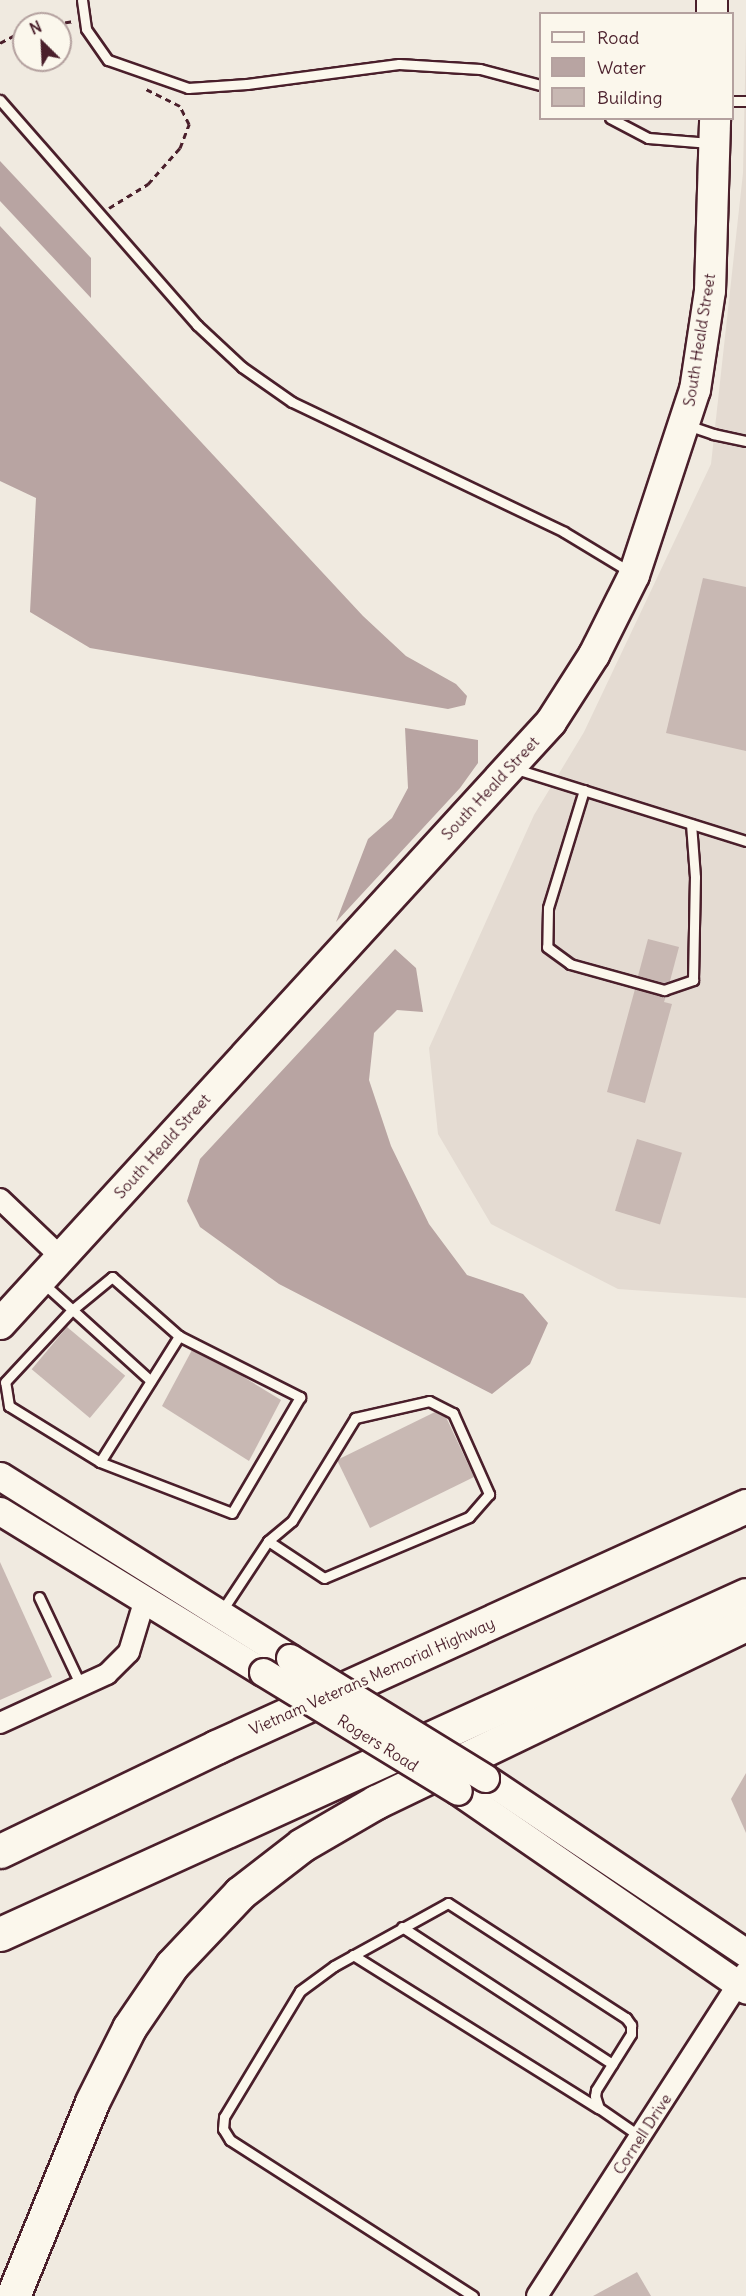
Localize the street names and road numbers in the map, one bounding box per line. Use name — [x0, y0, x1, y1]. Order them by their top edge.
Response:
street label: South Heald Street — [679, 272, 719, 408]
street label: South Heald Street — [437, 732, 543, 844]
street label: South Heald Street — [110, 1090, 214, 1202]
street label: Vietnam Veterans Memorial Highway — [246, 1613, 498, 1739]
street label: Rogers Road — [334, 1711, 422, 1775]
street label: Cornell Drive — [609, 2090, 675, 2178]

